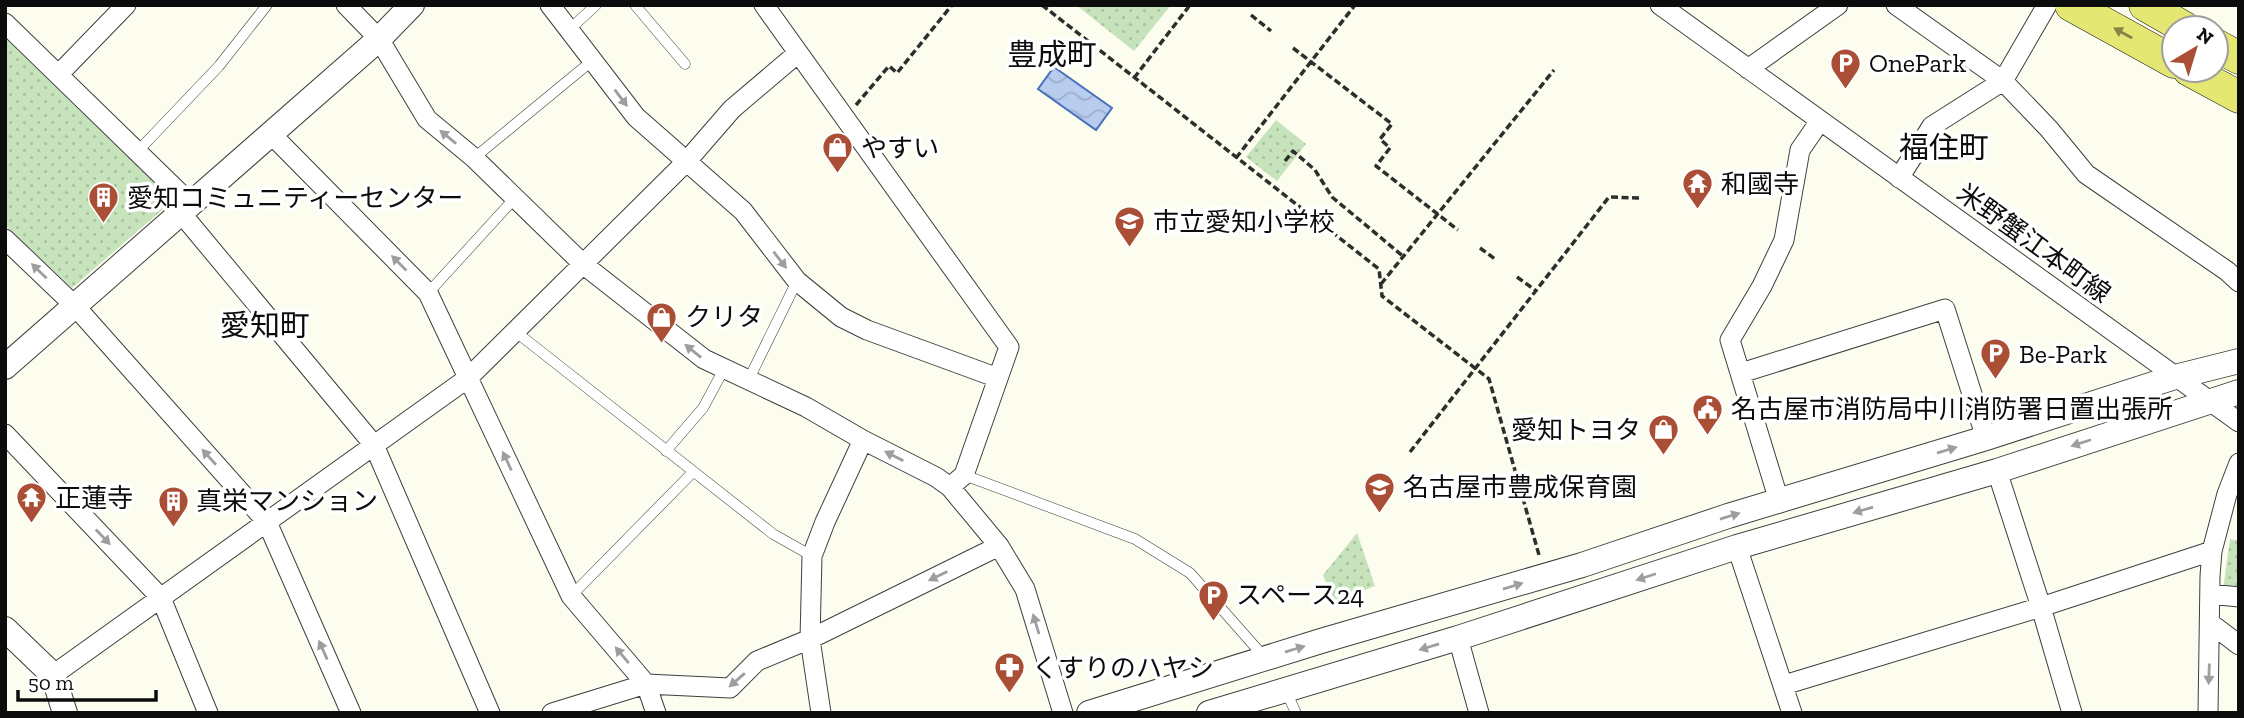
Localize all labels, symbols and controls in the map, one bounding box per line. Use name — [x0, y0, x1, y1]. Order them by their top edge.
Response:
north arrow — [2160, 14, 2230, 84]
text: N — [2192, 22, 2218, 50]
one-way arrow — [2112, 28, 2132, 40]
district label: 豊成町 — [1007, 37, 1097, 73]
parking icon: OnePark — [1829, 46, 1863, 90]
place label: OnePark — [1869, 47, 1967, 79]
one-way arrow — [614, 89, 628, 107]
one-way arrow — [440, 130, 457, 145]
district label: 福住町 — [1899, 130, 1989, 166]
shop icon: やすい — [821, 131, 855, 175]
place label: やすい — [861, 132, 939, 164]
temple icon: 和國寺 — [1681, 167, 1715, 211]
place label: 和國寺 — [1721, 168, 1799, 200]
street label: 米野蟹江本町線 — [1951, 177, 2117, 309]
building icon: 愛知コミュニティーセンター — [87, 181, 121, 225]
place label: 愛知コミュニティーセンター — [127, 182, 463, 214]
school or university icon: 市立愛知小学校 — [1113, 205, 1147, 249]
place label: 市立愛知小学校 — [1153, 206, 1335, 238]
one-way arrow — [772, 250, 787, 268]
one-way arrow — [391, 255, 407, 272]
one-way arrow — [30, 263, 47, 280]
shop icon: クリタ — [645, 300, 679, 344]
place label: クリタ — [685, 301, 763, 333]
district label: 愛知町 — [220, 308, 310, 344]
parking icon: Be-Park — [1979, 337, 2013, 381]
place label: Be-Park — [2019, 338, 2107, 370]
one-way arrow — [685, 343, 703, 358]
public building icon: 名古屋市消防局中川消防署日置出張所 — [1691, 392, 1725, 436]
place label: 名古屋市消防局中川消防署日置出張所 — [1731, 393, 2173, 425]
shop icon: 愛知トヨタ — [1647, 413, 1681, 457]
place label: 愛知トヨタ — [1511, 414, 1641, 446]
one-way arrow — [2070, 438, 2091, 448]
one-way arrow — [1937, 444, 1958, 455]
one-way arrow — [201, 448, 217, 466]
one-way arrow — [501, 450, 512, 471]
one-way arrow — [884, 451, 904, 462]
school or university icon: 名古屋市豊成保育園 — [1363, 470, 1397, 514]
place label: 名古屋市豊成保育園 — [1403, 471, 1637, 503]
temple icon: 正蓮寺 — [15, 481, 49, 525]
place label: 正蓮寺 — [55, 482, 133, 514]
building icon: 真栄マンション — [156, 484, 190, 528]
place label: 真栄マンション — [196, 485, 378, 517]
one-way arrow — [1852, 505, 1873, 515]
one-way arrow — [1719, 510, 1740, 521]
one-way arrow — [95, 528, 111, 546]
one-way arrow — [928, 570, 948, 582]
one-way arrow — [1635, 572, 1656, 583]
parking icon: スペース24 — [1196, 578, 1230, 622]
place label: スペース24 — [1236, 579, 1364, 611]
one-way arrow — [1503, 581, 1524, 591]
one-way arrow — [1030, 613, 1041, 634]
one-way arrow — [318, 640, 329, 661]
one-way arrow — [1419, 642, 1440, 652]
one-way arrow — [1284, 644, 1305, 654]
one-way arrow — [614, 646, 630, 664]
pharmacy icon: くすりのハヤシ — [992, 651, 1026, 695]
place label: くすりのハヤシ — [1032, 652, 1214, 684]
scale bar — [18, 658, 156, 702]
one-way arrow — [2203, 664, 2215, 686]
text: 50 m — [28, 670, 74, 695]
one-way arrow — [728, 672, 746, 688]

